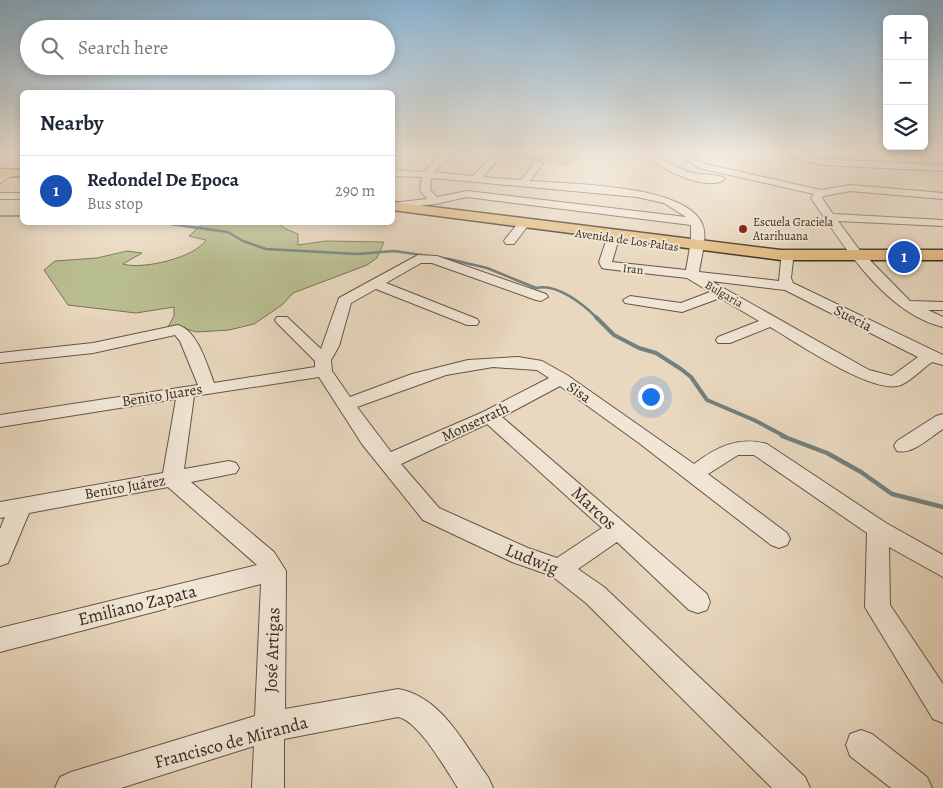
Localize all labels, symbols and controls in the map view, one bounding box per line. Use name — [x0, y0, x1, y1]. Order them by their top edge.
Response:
map controls — [883, 15, 928, 150]
button: + — [883, 15, 928, 60]
search box — [20, 20, 395, 75]
icon: search — [38, 34, 66, 62]
text: Search here — [78, 35, 168, 61]
button: − — [883, 60, 928, 105]
button: layers — [883, 105, 928, 150]
text: Nearby — [40, 109, 103, 137]
text: Redondel De Epoca — [87, 167, 239, 193]
text: 1 — [53, 180, 59, 202]
text: 290 m — [335, 180, 375, 202]
text: Bus stop — [87, 193, 143, 215]
place label: Escuela Graciela Atarihuana — [752, 214, 833, 244]
marker: Escuela Graciela Atarihuana — [737, 223, 749, 235]
street label: Avenida de Los Paltas — [573, 225, 680, 255]
pin: 1 — [888, 238, 920, 276]
street label: Iran — [622, 260, 645, 278]
street label: Bulgaria — [702, 277, 746, 312]
street label: Suecia — [830, 300, 876, 336]
street label: Sisa — [563, 377, 595, 407]
street label: Benito Juares — [120, 379, 204, 411]
your location — [638, 384, 664, 410]
street label: Monserrath — [438, 398, 512, 446]
street label: Benito Juárez — [83, 470, 167, 504]
street label: Marcos — [566, 481, 622, 535]
street label: Ludwig — [502, 538, 562, 580]
street label: Emiliano Zapata — [75, 579, 199, 631]
street label: José Artigas — [259, 607, 285, 693]
street label: Francisco de Miranda — [152, 710, 311, 774]

